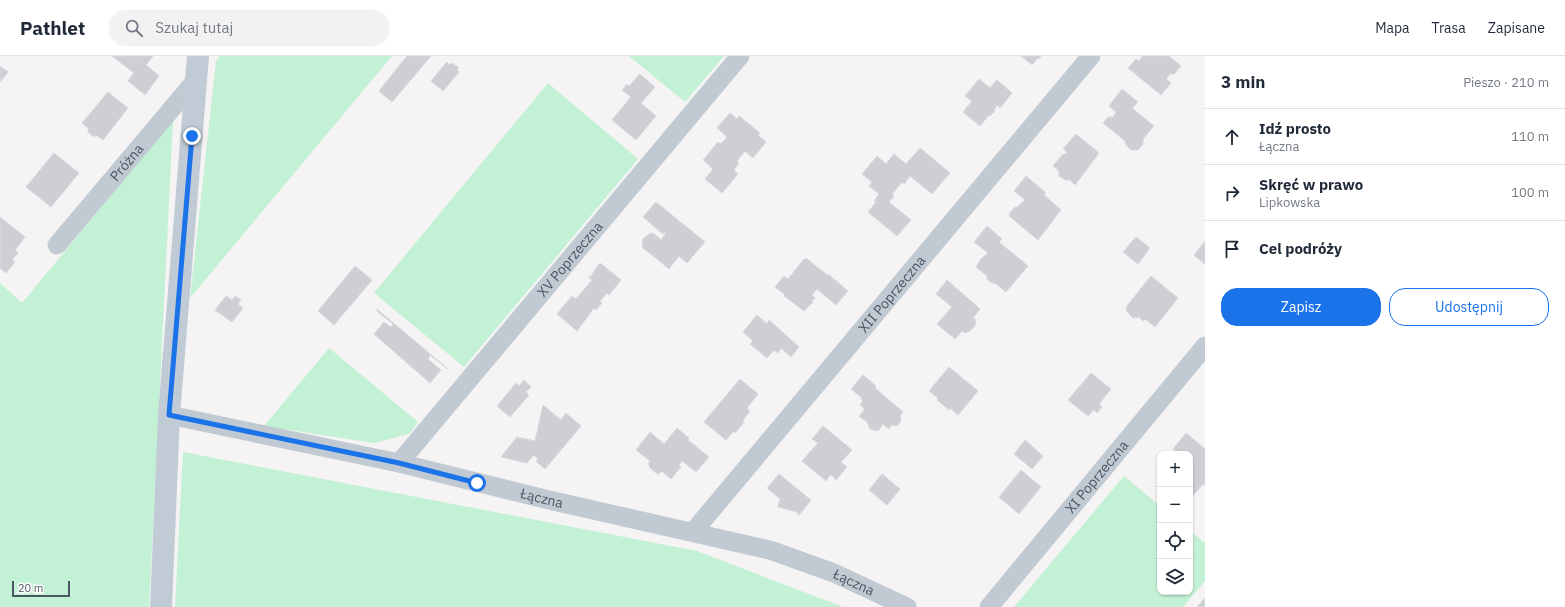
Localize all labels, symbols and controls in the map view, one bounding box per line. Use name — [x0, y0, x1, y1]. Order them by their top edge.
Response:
search box — [109, 10, 389, 46]
text: Pathlet — [20, 16, 85, 40]
icon: search — [123, 17, 145, 39]
text: Szukaj tutaj — [155, 18, 233, 37]
text: Mapa — [1375, 19, 1410, 37]
text: Trasa — [1432, 19, 1466, 37]
text: Zapisane — [1488, 19, 1545, 37]
text: 3 min — [1221, 71, 1265, 93]
text: Pieszo · 210 m — [1463, 74, 1549, 91]
text: Idź prosto — [1259, 119, 1331, 138]
icon: ahead — [1221, 126, 1243, 148]
route end — [183, 127, 201, 145]
text: 110 m — [1511, 128, 1549, 145]
text: Łączna — [1259, 138, 1299, 155]
street label: Próżna — [106, 140, 148, 185]
text: Skręć w prawo — [1259, 175, 1363, 194]
icon: right — [1221, 182, 1243, 204]
text: 100 m — [1511, 184, 1549, 201]
text: Lipkowska — [1259, 194, 1320, 211]
street label: XV Poprzeczna — [533, 217, 607, 300]
icon: arrive — [1221, 238, 1243, 260]
text: Cel podróży — [1259, 239, 1342, 258]
street label: XII Poprzeczna — [854, 251, 930, 337]
button: Zapisz — [1221, 288, 1381, 326]
button: Udostępnij — [1389, 288, 1549, 326]
street label: XI Poprzeczna — [1061, 436, 1133, 517]
map controls — [1157, 451, 1193, 595]
button: + — [1157, 451, 1193, 487]
route start — [468, 474, 486, 492]
street label: Łączna — [517, 484, 565, 512]
button: − — [1157, 487, 1193, 523]
button: locate — [1157, 523, 1193, 559]
button: layers — [1157, 559, 1193, 595]
street label: Łączna — [829, 564, 878, 600]
scale bar — [12, 579, 70, 598]
text: 20 m — [18, 581, 43, 595]

